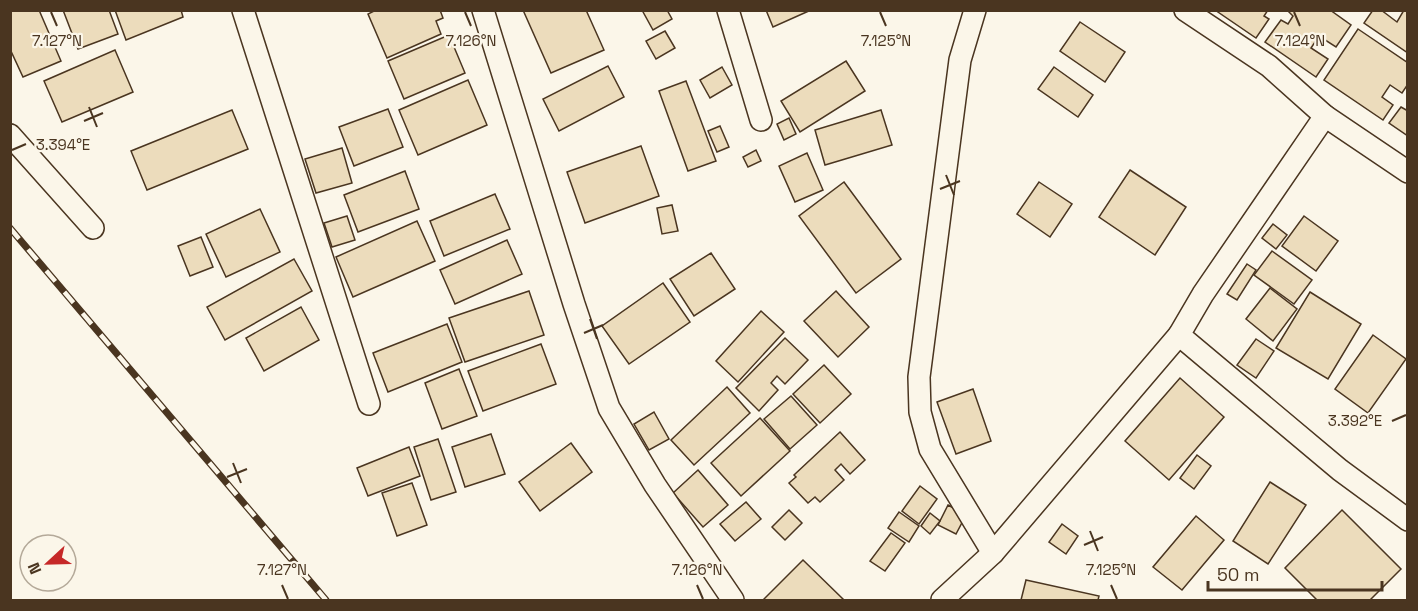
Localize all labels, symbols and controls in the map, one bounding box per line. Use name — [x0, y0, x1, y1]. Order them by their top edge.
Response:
text: 7.127°N — [32, 31, 82, 50]
text: 7.126°N — [446, 31, 496, 50]
text: 7.125°N — [861, 31, 911, 50]
text: 7.124°N — [1275, 31, 1325, 50]
text: 3.394°E — [36, 135, 90, 154]
text: 3.392°E — [1328, 411, 1382, 430]
north arrow — [18, 533, 78, 593]
scale bar — [1208, 554, 1382, 592]
text: N — [23, 560, 46, 577]
text: 7.127°N — [257, 560, 307, 579]
text: 7.126°N — [672, 560, 722, 579]
text: 7.125°N — [1086, 560, 1136, 579]
text: 50 m — [1217, 563, 1259, 586]

